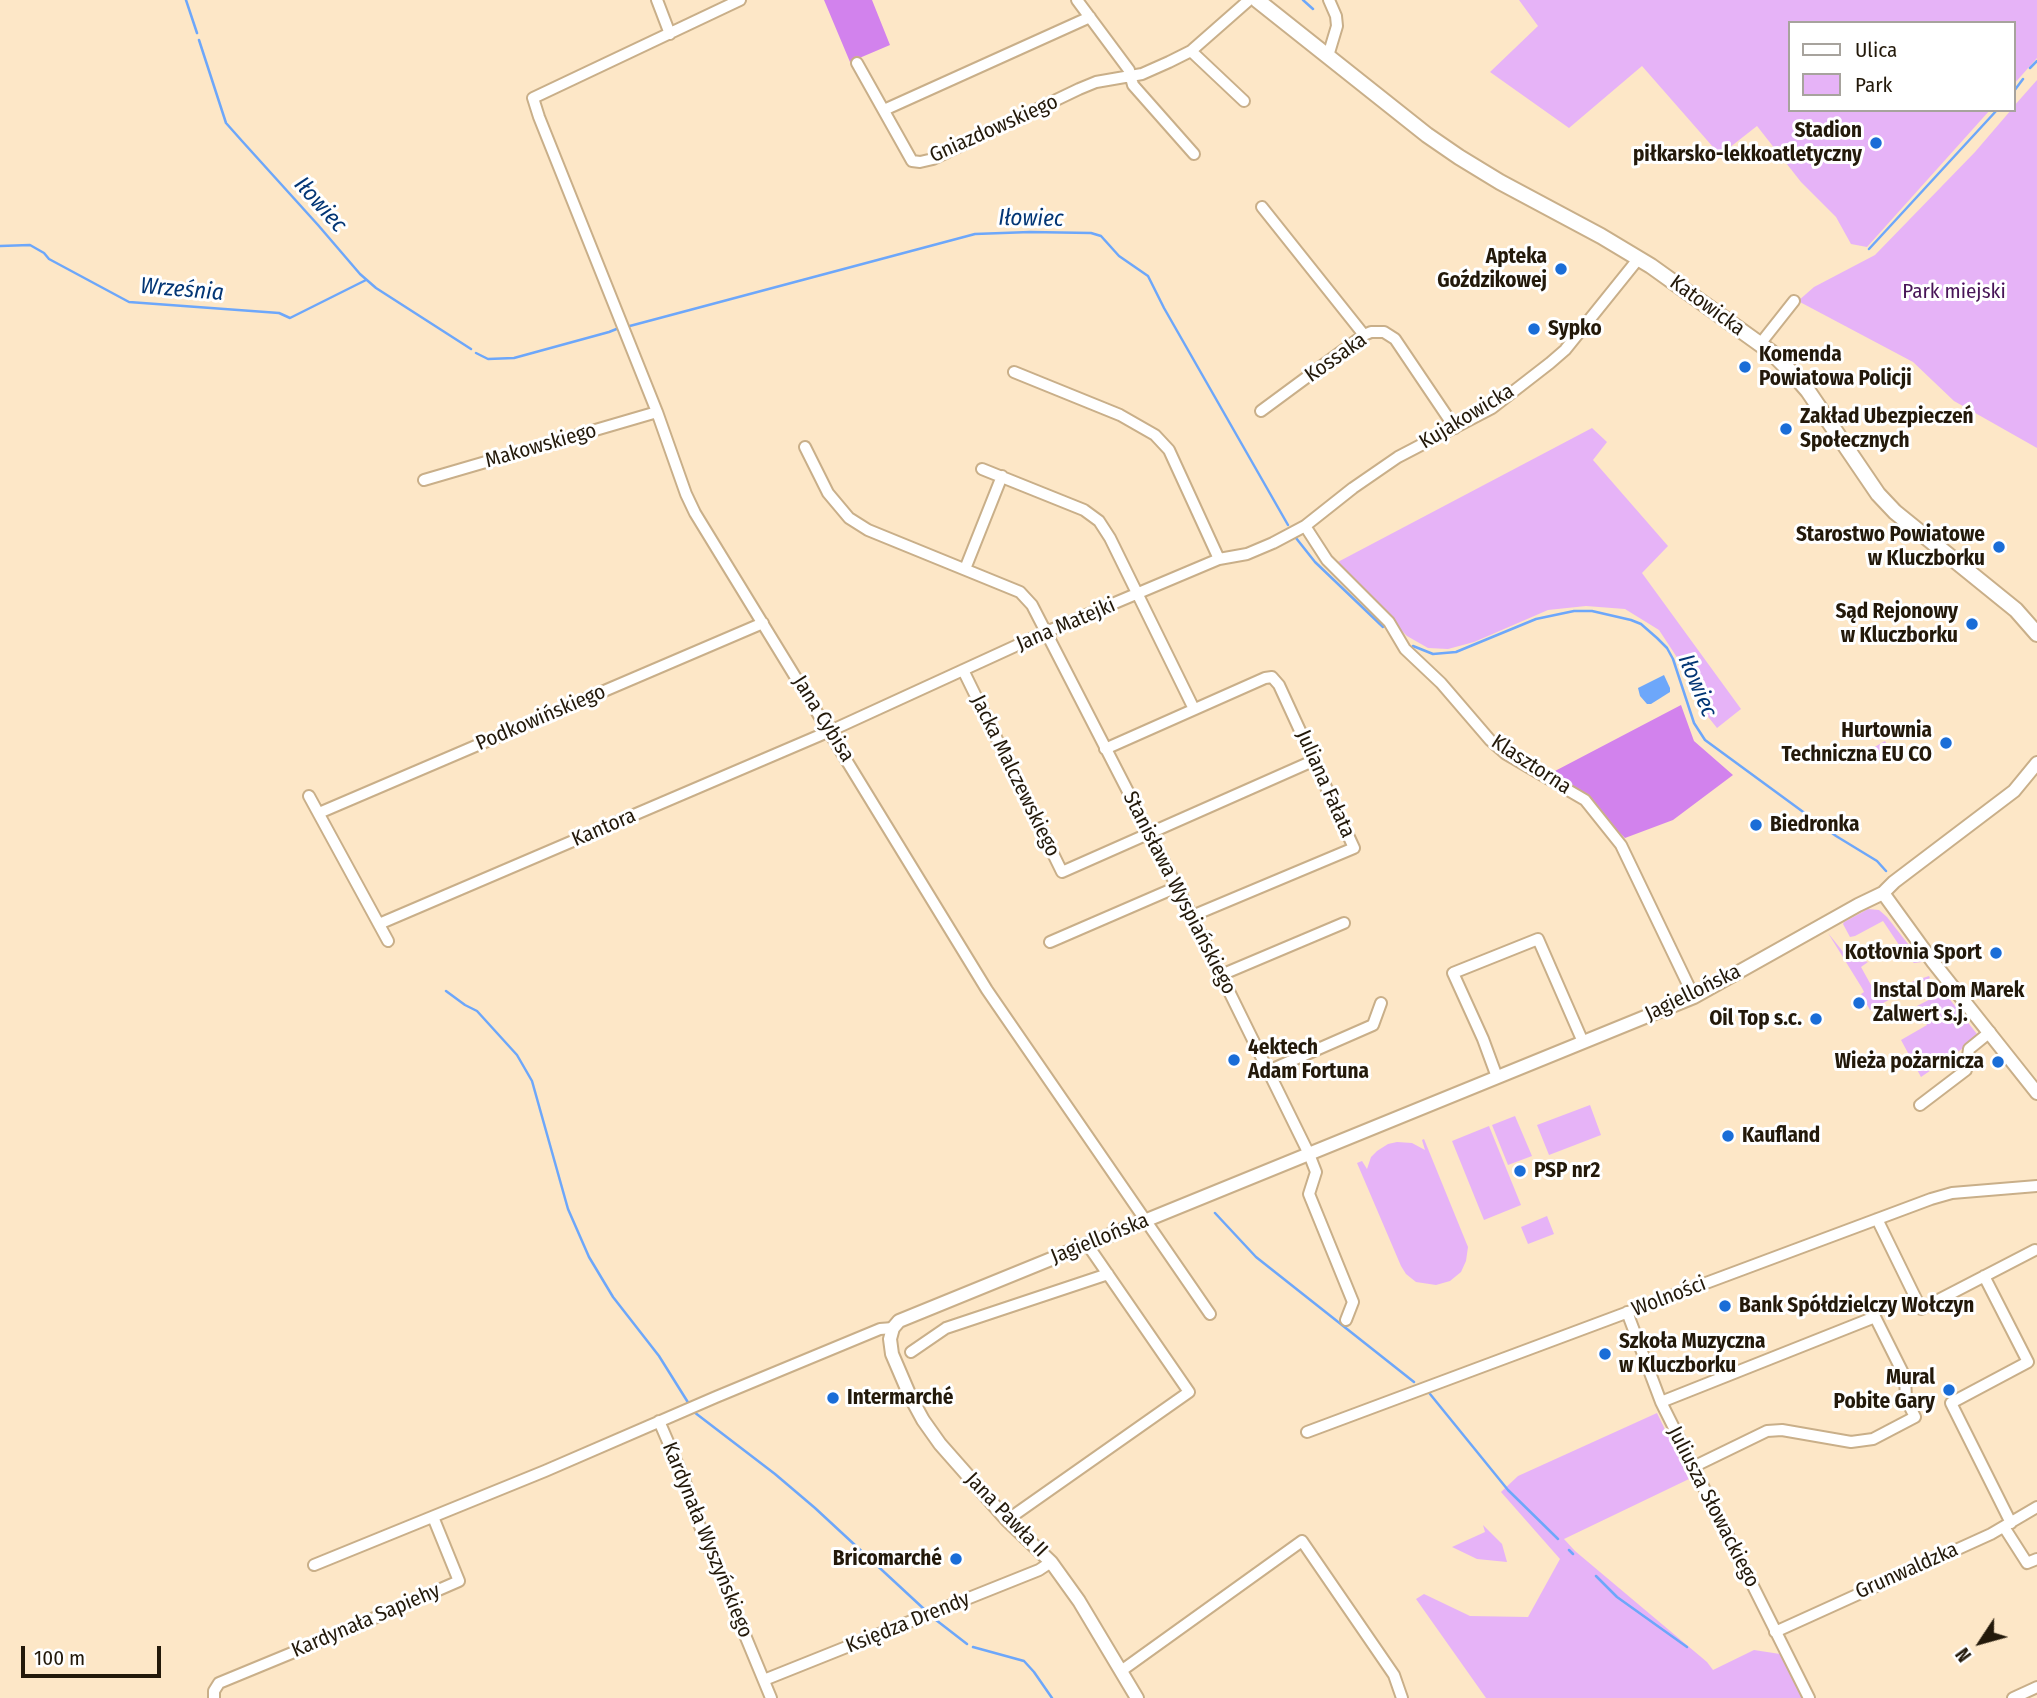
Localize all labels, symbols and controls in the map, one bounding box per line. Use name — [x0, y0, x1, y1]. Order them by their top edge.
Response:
legend — [1788, 21, 2016, 112]
text: Ulica — [1855, 37, 1897, 63]
text: Park — [1855, 72, 1892, 98]
street label: Gniazdowskiego — [926, 89, 1062, 169]
place label: Stadion piłkarsko-lekkoatletyczny — [1633, 118, 1862, 168]
marker: Stadion piłkarsko-lekkoatletyczny — [1868, 135, 1884, 151]
water label: Iłowiec — [288, 171, 352, 239]
water label: Iłowiec — [998, 205, 1064, 233]
place label: Apteka Goździkowej — [1437, 244, 1547, 294]
marker: Apteka Goździkowej — [1553, 261, 1569, 277]
street label: Katowicka — [1665, 270, 1749, 342]
water label: Września — [139, 273, 225, 307]
park label: Park miejski — [1902, 279, 2006, 305]
place label: Sypko — [1548, 316, 1602, 342]
marker: Sypko — [1526, 321, 1542, 337]
street label: Kossaka — [1300, 328, 1372, 388]
place label: Komenda Powiatowa Policji — [1759, 342, 1912, 392]
marker: Komenda Powiatowa Policji — [1737, 359, 1753, 375]
street label: Kujakowicka — [1415, 379, 1519, 455]
place label: Zakład Ubezpieczeń Społecznych — [1800, 404, 1974, 454]
street label: Makowskiego — [482, 418, 600, 474]
marker: Zakład Ubezpieczeń Społecznych — [1778, 421, 1794, 437]
place label: Starostwo Powiatowe w Kluczborku — [1796, 522, 1985, 572]
marker: Starostwo Powiatowe w Kluczborku — [1991, 539, 2007, 555]
street label: Jana Matejki — [1013, 593, 1119, 657]
place label: Sąd Rejonowy w Kluczborku — [1835, 599, 1958, 649]
marker: Sąd Rejonowy w Kluczborku — [1964, 616, 1980, 632]
water label: Iłowiec — [1672, 650, 1722, 722]
street label: Jana Cybisa — [787, 671, 859, 767]
street label: Podkowińskiego — [472, 679, 610, 757]
street label: Jacka Malczewskiego — [965, 691, 1065, 861]
place label: Hurtownia Techniczna EU CO — [1781, 718, 1932, 768]
street label: Juliana Fałata — [1290, 726, 1360, 842]
street label: Klasztorna — [1486, 730, 1576, 800]
marker: Hurtownia Techniczna EU CO — [1938, 735, 1954, 751]
street label: Stanisława Wyspiańskiego — [1117, 787, 1241, 999]
street label: Kantora — [568, 803, 640, 853]
place label: Biedronka — [1770, 812, 1859, 838]
marker: Biedronka — [1748, 817, 1764, 833]
place label: Kotłovnia Sport — [1845, 940, 1982, 966]
marker: Kotłovnia Sport — [1988, 945, 2004, 961]
street label: Jagiellońska — [1641, 959, 1745, 1027]
place label: Instal Dom Marek Zalwert s.j. — [1873, 978, 2024, 1028]
marker: Instal Dom Marek Zalwert s.j. — [1851, 995, 1867, 1011]
place label: Oil Top s.c. — [1709, 1006, 1802, 1032]
marker: Oil Top s.c. — [1808, 1011, 1824, 1027]
place label: 4ektech Adam Fortuna — [1248, 1035, 1369, 1085]
place label: Wieża pożarnicza — [1835, 1049, 1984, 1075]
marker: 4ektech Adam Fortuna — [1226, 1052, 1242, 1068]
marker: Wieża pożarnicza — [1990, 1054, 2006, 1070]
place label: Kaufland — [1742, 1123, 1820, 1149]
marker: Kaufland — [1720, 1128, 1736, 1144]
place label: PSP nr2 — [1534, 1158, 1600, 1184]
marker: PSP nr2 — [1512, 1163, 1528, 1179]
street label: Jagiellońska — [1047, 1208, 1153, 1270]
street label: Wolności — [1628, 1271, 1710, 1323]
place label: Bank Spółdzielczy Wołczyn — [1739, 1293, 1974, 1319]
marker: Bank Spółdzielczy Wołczyn — [1717, 1298, 1733, 1314]
place label: Szkoła Muzyczna w Kluczborku — [1619, 1329, 1766, 1379]
marker: Szkoła Muzyczna w Kluczborku — [1597, 1346, 1613, 1362]
place label: Mural Pobite Gary — [1834, 1365, 1935, 1415]
marker: Mural Pobite Gary — [1941, 1382, 1957, 1398]
place label: Intermarché — [847, 1385, 953, 1411]
marker: Intermarché — [825, 1390, 841, 1406]
street label: Juliusza Słowackiego — [1662, 1422, 1764, 1592]
street label: Kardynała Wyszyńskiego — [656, 1439, 758, 1641]
street label: Jana Pawła II — [959, 1467, 1053, 1563]
street label: Grunwaldzka — [1852, 1537, 1962, 1605]
place label: Bricomarché — [833, 1546, 942, 1572]
marker: Bricomarché — [948, 1551, 964, 1567]
street label: Kardynała Sapiehy — [288, 1578, 444, 1664]
street label: Księdza Drendy — [842, 1587, 974, 1659]
north arrow — [1946, 1607, 2016, 1677]
scale bar — [24, 1632, 164, 1676]
text: N — [1951, 1643, 1976, 1666]
text: 100 m — [34, 1645, 85, 1671]

